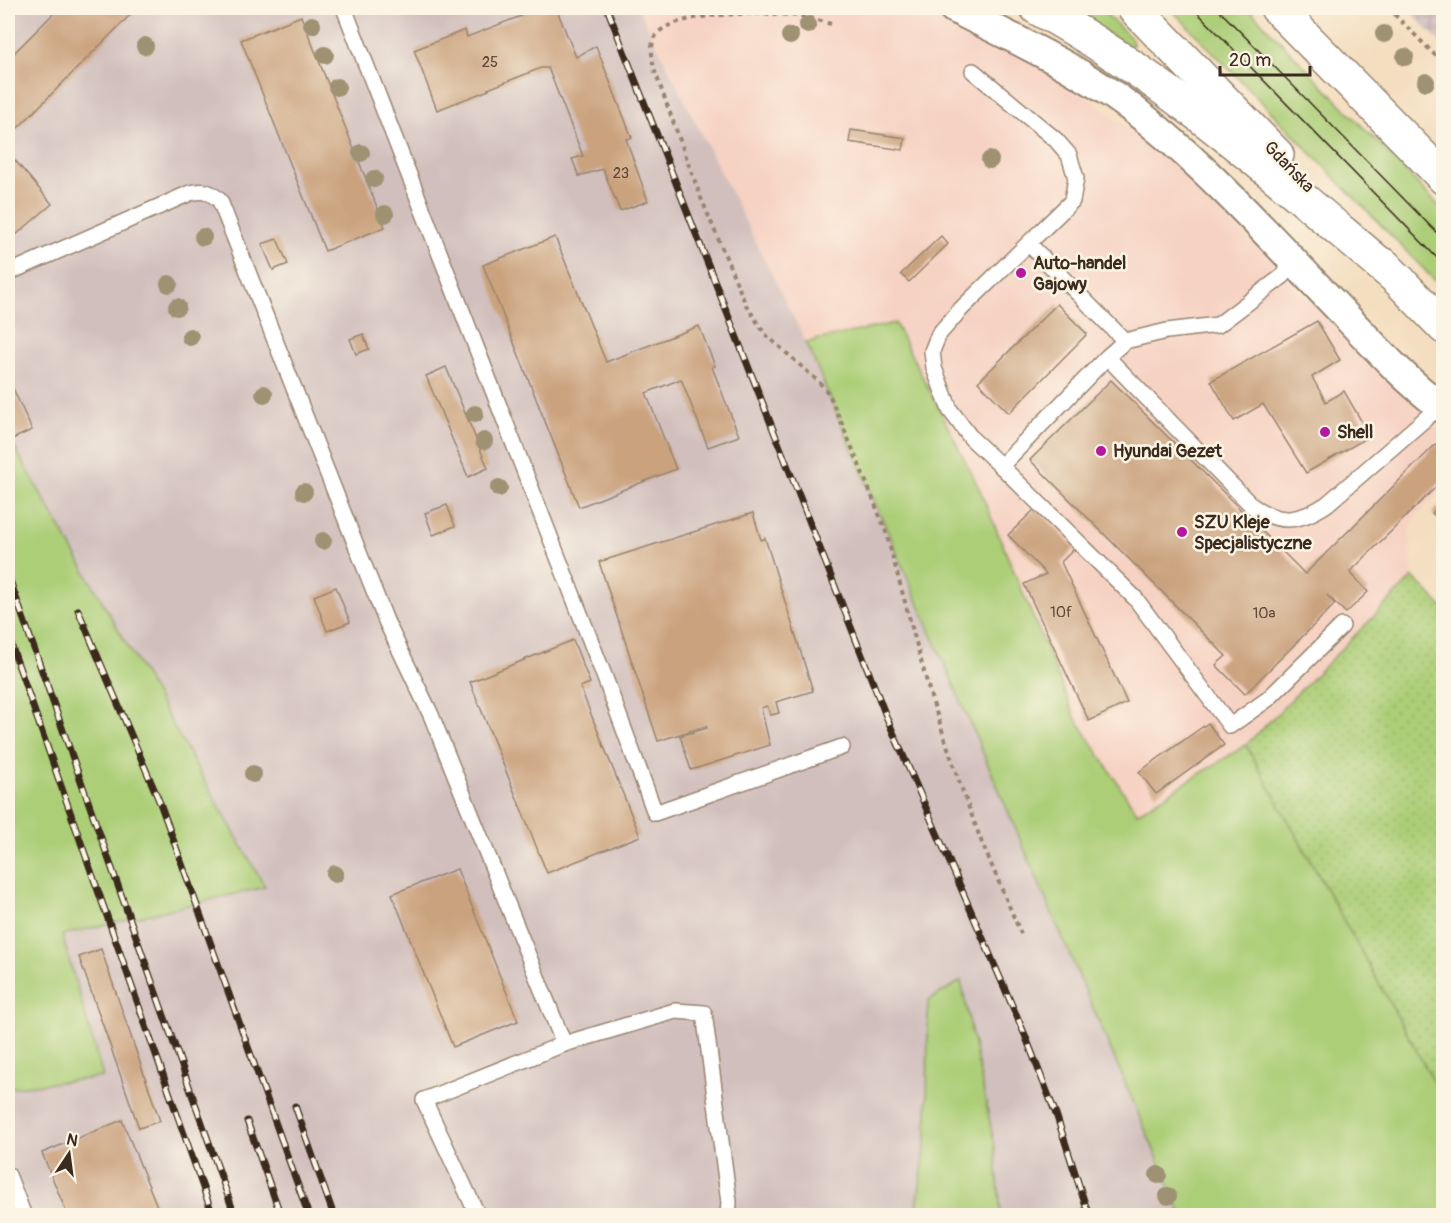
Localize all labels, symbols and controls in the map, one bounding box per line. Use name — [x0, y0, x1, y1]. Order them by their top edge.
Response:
scale bar — [1220, 39, 1310, 77]
text: 20 m — [1229, 49, 1271, 72]
house number: 25 — [482, 53, 498, 72]
street label: Gdańska — [1259, 136, 1319, 198]
house number: 23 — [613, 164, 629, 183]
place label: Auto-handel Gajowy — [1033, 252, 1126, 296]
marker: Auto-handel Gajowy — [1014, 266, 1028, 280]
place label: Shell — [1337, 421, 1373, 444]
marker: Shell — [1318, 425, 1332, 439]
place label: Hyundai Gezet — [1113, 440, 1223, 463]
marker: Hyundai Gezet — [1094, 444, 1108, 458]
place label: SZU Kleje Specjalistyczne — [1194, 511, 1313, 555]
marker: SZU Kleje Specjalistyczne — [1175, 525, 1189, 539]
house number: 10f — [1050, 603, 1072, 622]
house number: 10a — [1252, 604, 1276, 623]
north arrow — [39, 1124, 99, 1184]
text: N — [65, 1129, 80, 1151]

